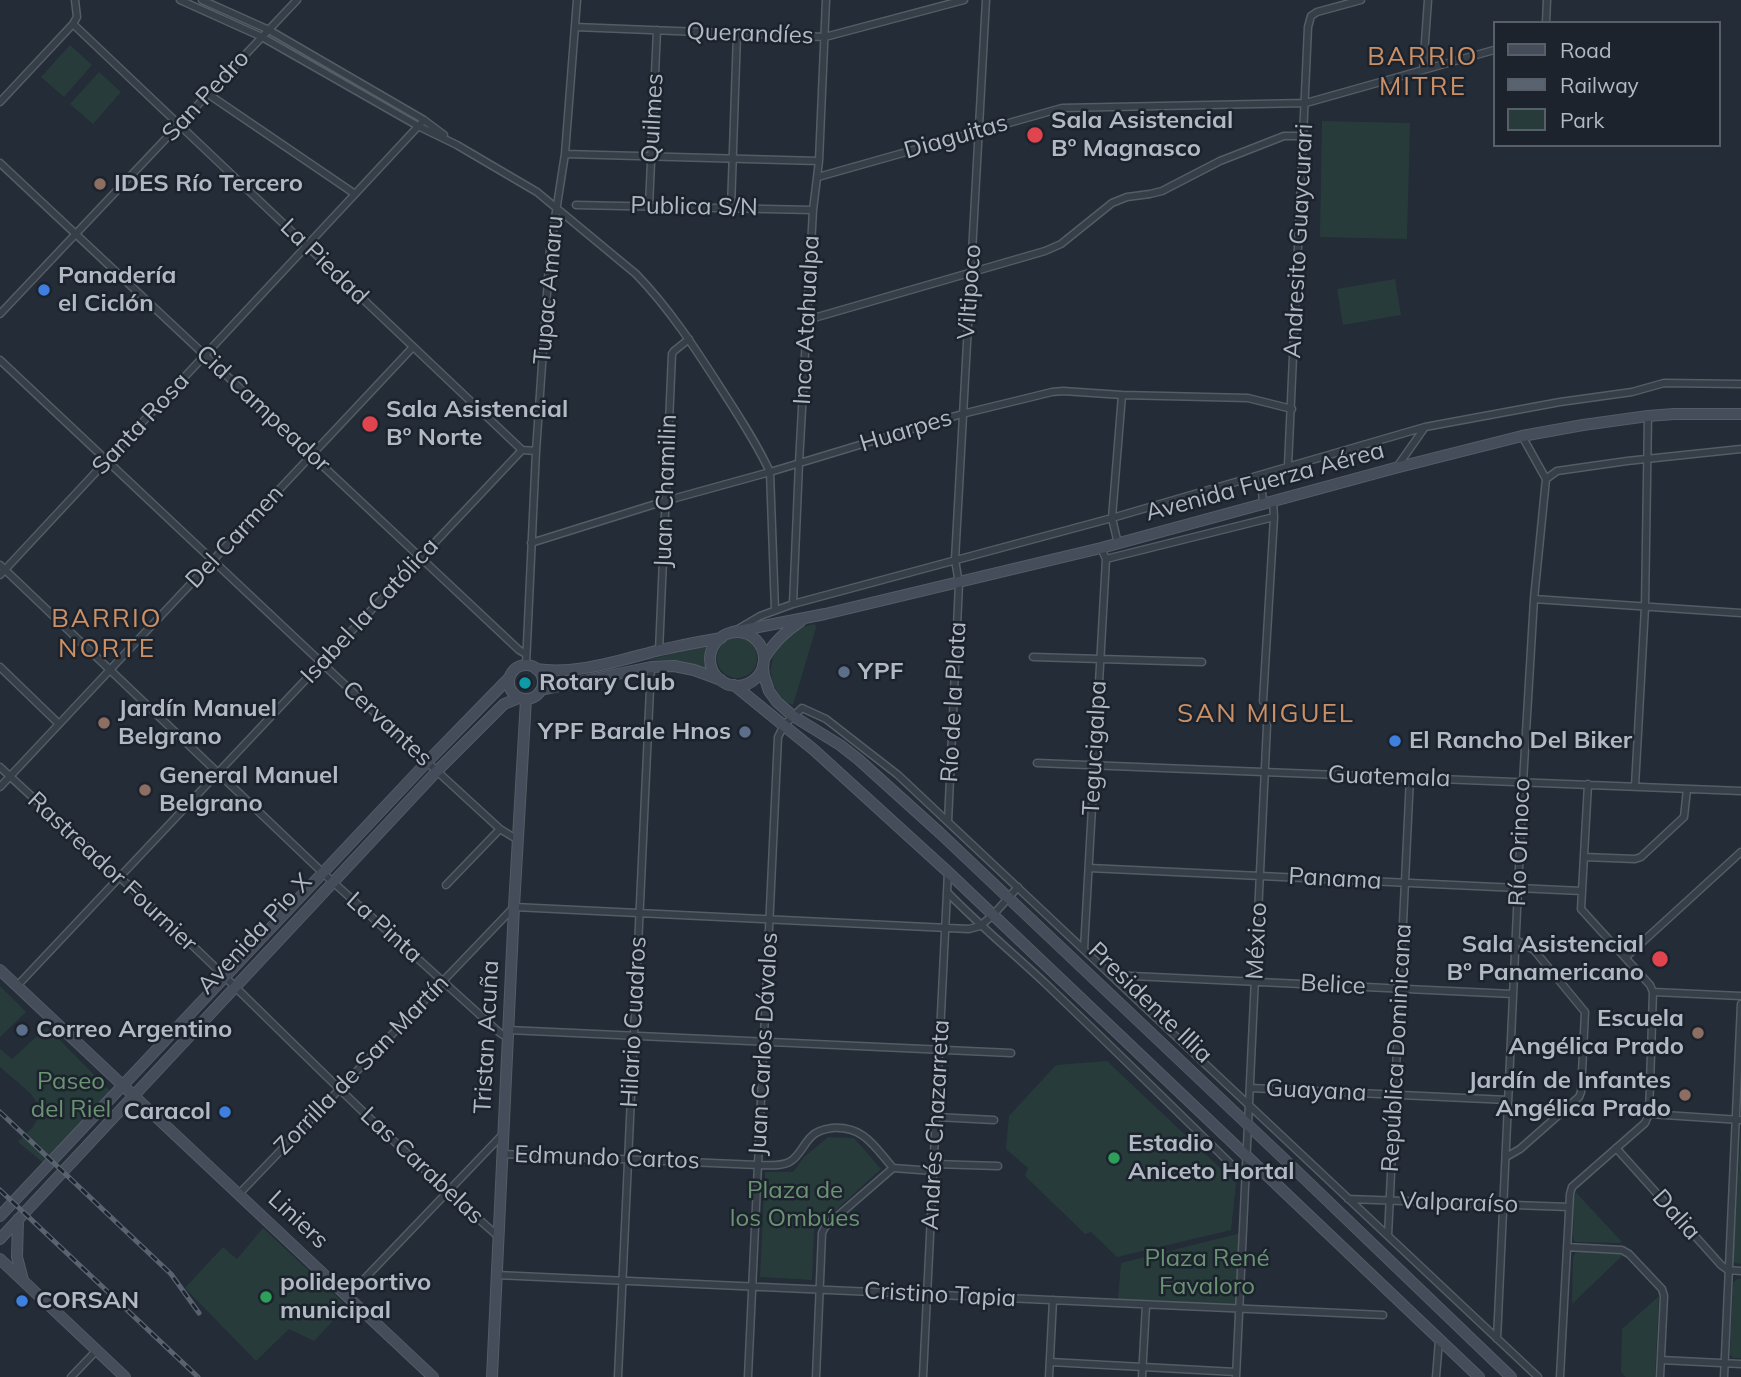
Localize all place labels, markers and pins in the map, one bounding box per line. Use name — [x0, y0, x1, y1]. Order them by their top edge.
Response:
place label: Sala Asistencial Bº Magnasco — [1051, 107, 1233, 163]
marker: Sala Asistencial Bº Magnasco — [1025, 125, 1045, 145]
place label: IDES Río Tercero — [114, 170, 303, 198]
marker: IDES Río Tercero — [92, 176, 108, 192]
place label: Panadería el Ciclón — [58, 262, 176, 318]
marker: Panadería el Ciclón — [36, 282, 52, 298]
place label: Sala Asistencial Bº Norte — [386, 396, 568, 452]
marker: Sala Asistencial Bº Norte — [360, 414, 380, 434]
place label: YPF — [858, 658, 904, 686]
marker: YPF — [836, 664, 852, 680]
place label: Rotary Club — [539, 669, 675, 697]
marker: Rotary Club — [517, 675, 533, 691]
place label: Jardín Manuel Belgrano — [118, 695, 277, 751]
marker: Jardín Manuel Belgrano — [96, 715, 112, 731]
place label: YPF Barale Hnos — [538, 718, 731, 746]
marker: YPF Barale Hnos — [737, 724, 753, 740]
place label: El Rancho Del Biker — [1409, 727, 1632, 755]
marker: El Rancho Del Biker — [1387, 733, 1403, 749]
place label: General Manuel Belgrano — [159, 762, 339, 818]
marker: General Manuel Belgrano — [137, 782, 153, 798]
place label: Sala Asistencial Bº Panamericano — [1447, 931, 1644, 987]
marker: Sala Asistencial Bº Panamericano — [1650, 949, 1670, 969]
place label: Escuela Angélica Prado — [1508, 1005, 1684, 1061]
place label: Correo Argentino — [36, 1016, 232, 1044]
marker: Correo Argentino — [14, 1022, 30, 1038]
marker: Escuela Angélica Prado — [1690, 1025, 1706, 1041]
place label: Jardín de Infantes Angélica Prado — [1468, 1067, 1671, 1123]
marker: Jardín de Infantes Angélica Prado — [1677, 1087, 1693, 1103]
place label: Caracol — [124, 1098, 211, 1126]
marker: Caracol — [217, 1104, 233, 1120]
place label: Estadio Aniceto Hortal — [1128, 1130, 1295, 1186]
marker: Estadio Aniceto Hortal — [1106, 1150, 1122, 1166]
place label: polideportivo municipal — [280, 1269, 431, 1325]
place label: CORSAN — [36, 1287, 139, 1315]
marker: polideportivo municipal — [258, 1289, 274, 1305]
marker: CORSAN — [14, 1293, 30, 1309]

